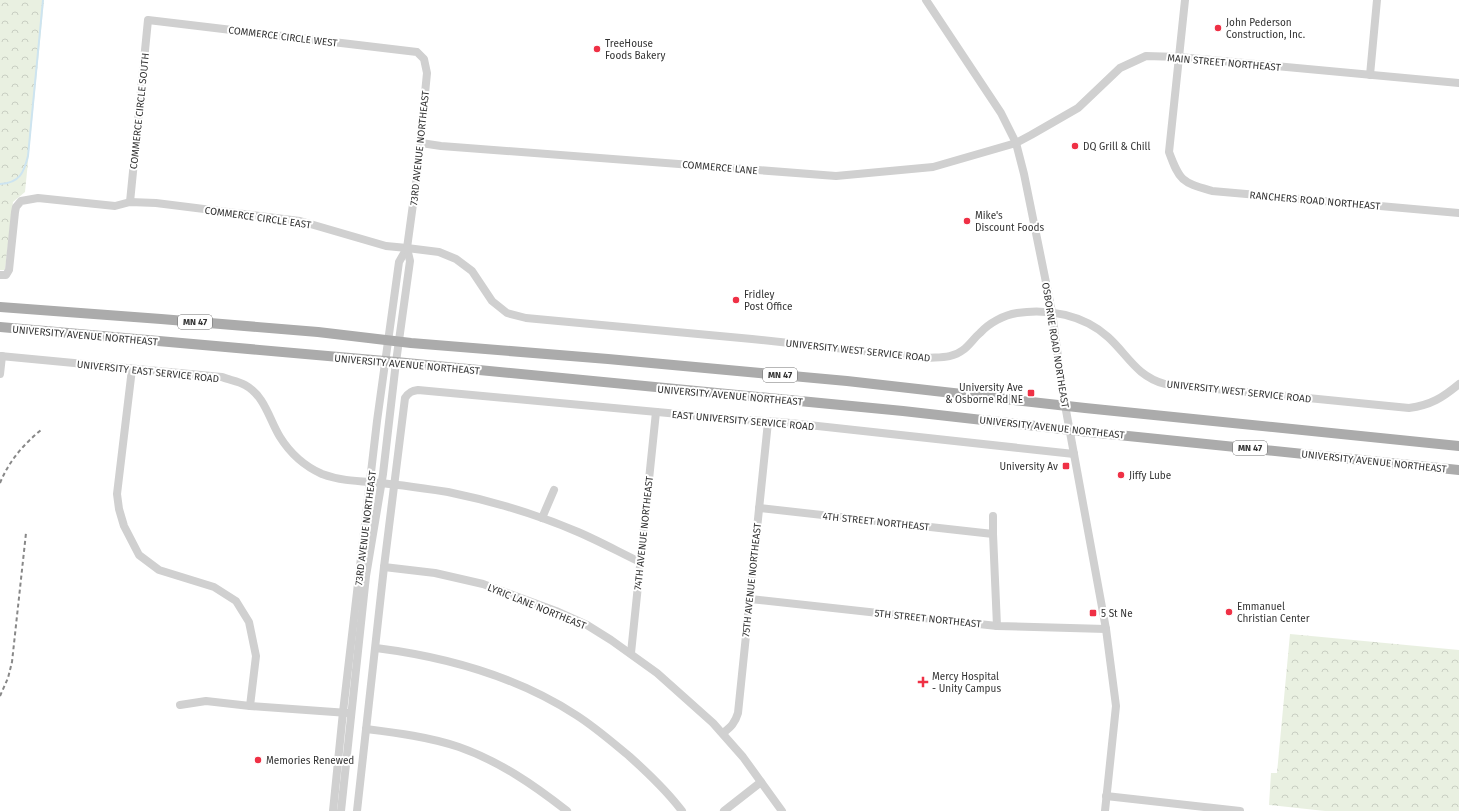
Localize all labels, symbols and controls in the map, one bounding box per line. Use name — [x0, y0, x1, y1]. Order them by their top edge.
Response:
place label: John Pederson Construction, Inc. — [1226, 17, 1305, 41]
marker: John Pederson Construction, Inc. — [1213, 23, 1223, 33]
street label: COMMERCE CIRCLE WEST — [228, 24, 339, 50]
place label: TreeHouse Foods Bakery — [605, 38, 665, 62]
marker: TreeHouse Foods Bakery — [592, 44, 602, 54]
street label: COMMERCE CIRCLE SOUTH — [128, 52, 152, 170]
street label: MAIN STREET NORTHEAST — [1167, 52, 1282, 74]
street label: 73RD AVENUE NORTHEAST — [408, 89, 432, 206]
marker: DQ Grill & Chill — [1070, 141, 1080, 151]
place label: DQ Grill & Chill — [1083, 141, 1151, 153]
street label: COMMERCE LANE — [682, 159, 758, 177]
street label: RANCHERS ROAD NORTHEAST — [1249, 189, 1382, 213]
street label: COMMERCE CIRCLE EAST — [204, 205, 313, 232]
place label: Mike's Discount Foods — [975, 210, 1045, 234]
marker: Mike's Discount Foods — [962, 216, 972, 226]
street label: OSBORNE ROAD NORTHEAST — [1039, 282, 1071, 410]
place label: Fridley Post Office — [744, 289, 792, 313]
marker: Fridley Post Office — [731, 295, 741, 305]
road number: MN 47 — [178, 315, 212, 329]
street label: UNIVERSITY AVENUE NORTHEAST — [12, 324, 159, 348]
street label: UNIVERSITY WEST SERVICE ROAD — [785, 337, 931, 365]
street label: UNIVERSITY AVENUE NORTHEAST — [334, 353, 481, 377]
street label: UNIVERSITY EAST SERVICE ROAD — [76, 359, 220, 385]
road number: MN 47 — [763, 368, 797, 382]
street label: UNIVERSITY WEST SERVICE ROAD — [1166, 378, 1312, 406]
place label: University Ave & Osborne Rd NE — [945, 382, 1023, 406]
street label: UNIVERSITY AVENUE NORTHEAST — [657, 384, 804, 408]
marker: University Ave & Osborne Rd NE — [1026, 388, 1036, 398]
street label: EAST UNIVERSITY SERVICE ROAD — [671, 409, 815, 433]
street label: UNIVERSITY AVENUE NORTHEAST — [979, 414, 1126, 442]
road number: MN 47 — [1233, 441, 1267, 455]
street label: UNIVERSITY AVENUE NORTHEAST — [1301, 448, 1448, 476]
place label: University Av — [999, 461, 1058, 473]
marker: University Av — [1061, 461, 1071, 471]
street label: 73RD AVENUE NORTHEAST — [353, 469, 379, 586]
marker: Jiffy Lube — [1116, 470, 1126, 480]
place label: Jiffy Lube — [1129, 470, 1171, 482]
street label: 74TH AVENUE NORTHEAST — [632, 475, 656, 591]
street label: 4TH STREET NORTHEAST — [822, 510, 931, 534]
street label: 75TH AVENUE NORTHEAST — [740, 522, 764, 638]
street label: LYRIC LANE NORTHEAST — [486, 582, 589, 633]
place label: Emmanuel Christian Center — [1237, 601, 1310, 625]
street label: 5TH STREET NORTHEAST — [874, 607, 983, 631]
marker: Emmanuel Christian Center — [1224, 607, 1234, 617]
marker: 5 St Ne — [1088, 608, 1098, 618]
place label: 5 St Ne — [1101, 608, 1133, 620]
place label: Mercy Hospital - Unity Campus — [932, 671, 1001, 695]
marker: Mercy Hospital - Unity Campus — [917, 676, 929, 688]
marker: Memories Renewed — [253, 755, 263, 765]
place label: Memories Renewed — [266, 755, 354, 767]

